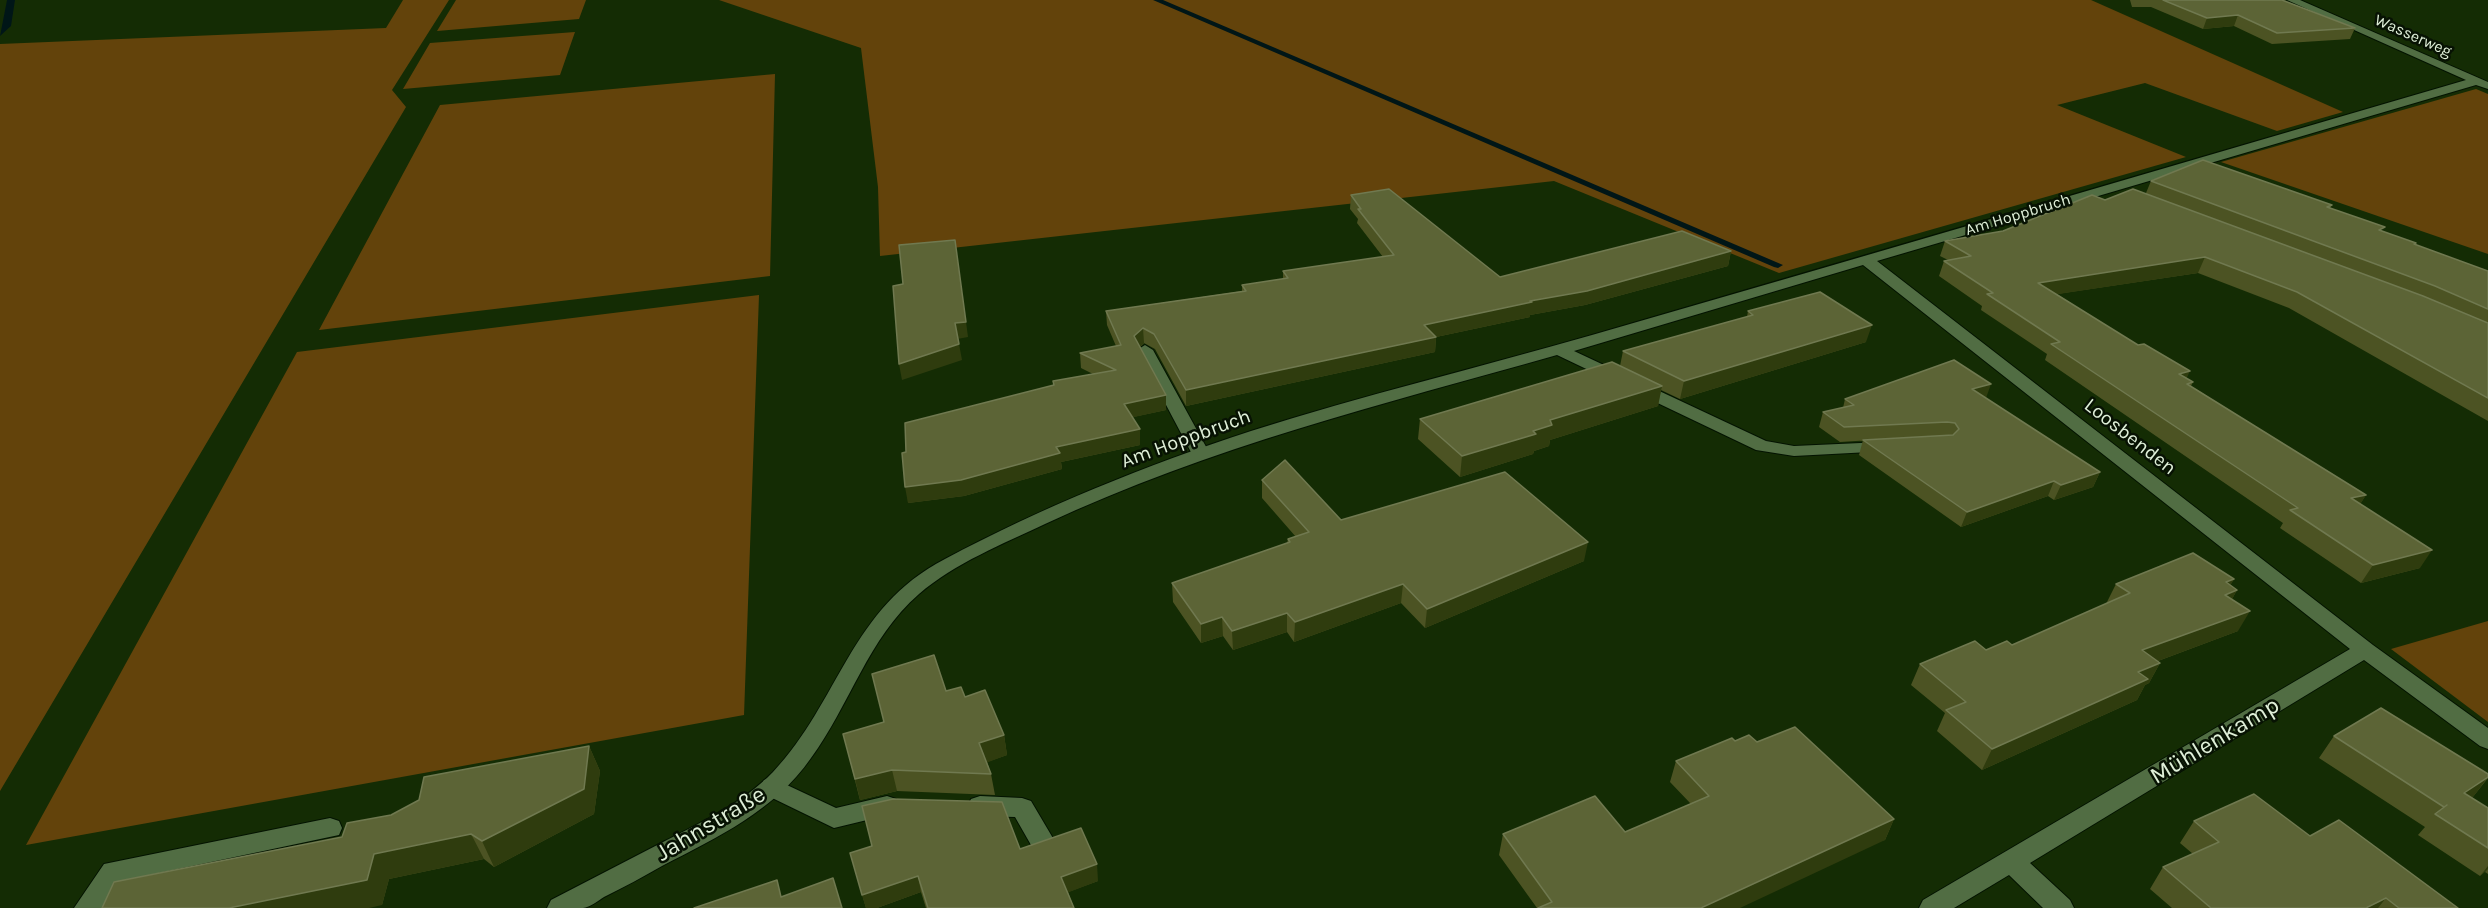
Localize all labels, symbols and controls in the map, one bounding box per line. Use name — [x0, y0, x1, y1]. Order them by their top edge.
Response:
street label: Wasserweg — [2372, 11, 2454, 61]
street label: Am Hoppbruch — [1963, 190, 2073, 240]
street label: Loosbenden — [2079, 394, 2181, 480]
street label: Am Hoppbruch — [1118, 404, 1254, 474]
street label: Mühlenkamp — [2145, 691, 2285, 791]
street label: Jahnstraße — [651, 780, 771, 868]

